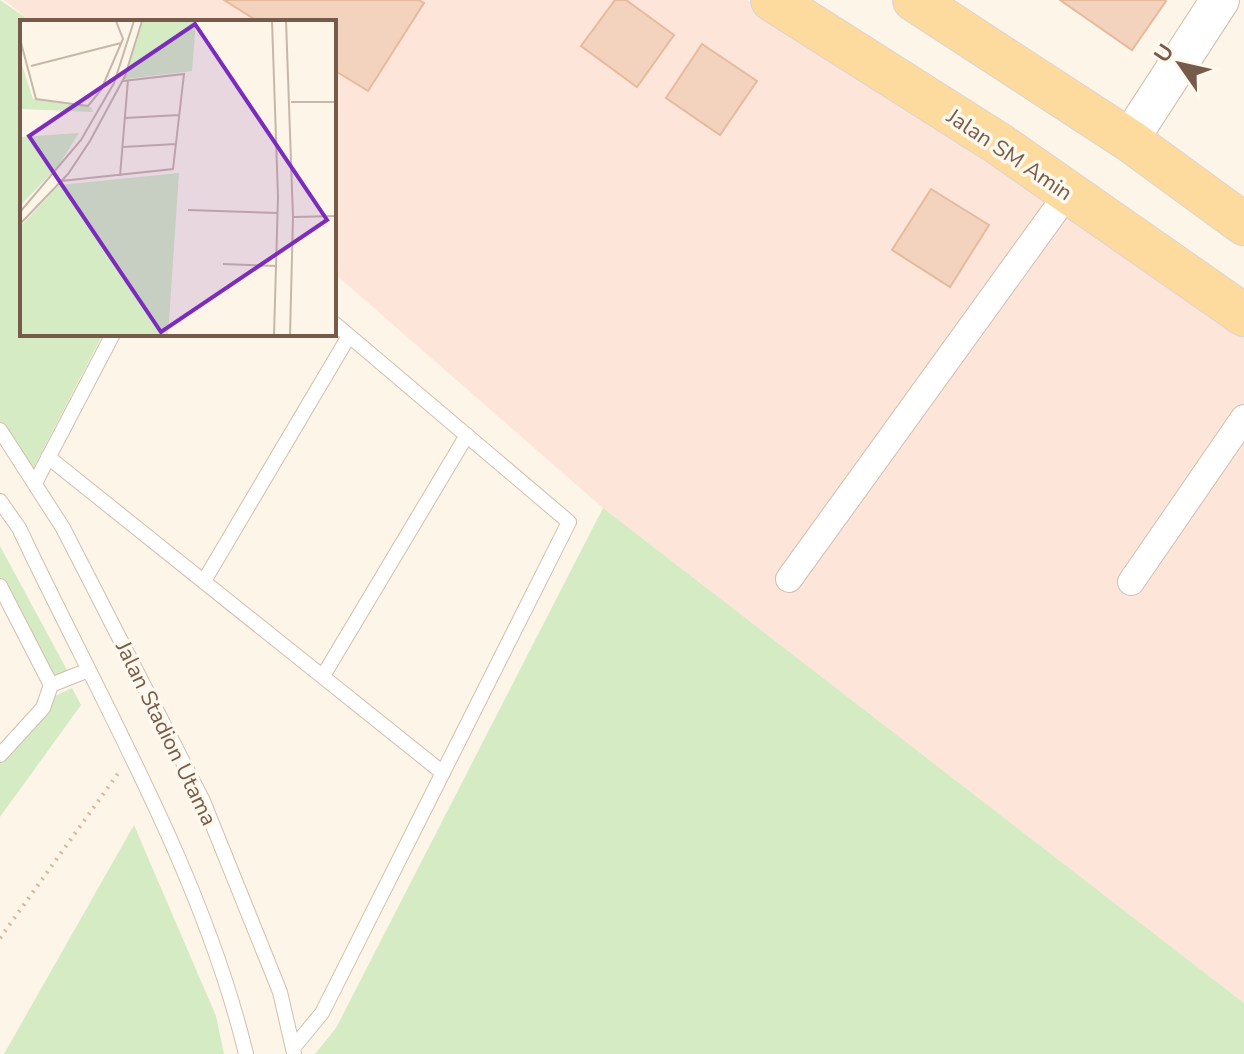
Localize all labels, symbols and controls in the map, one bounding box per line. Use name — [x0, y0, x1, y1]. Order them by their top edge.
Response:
inset map — [20, 20, 336, 336]
north arrow — [1140, 24, 1220, 104]
text: U — [1147, 38, 1181, 68]
street label: Jalan SM Amin — [940, 101, 1078, 208]
street label: Jalan Stadion Utama — [108, 635, 224, 831]

